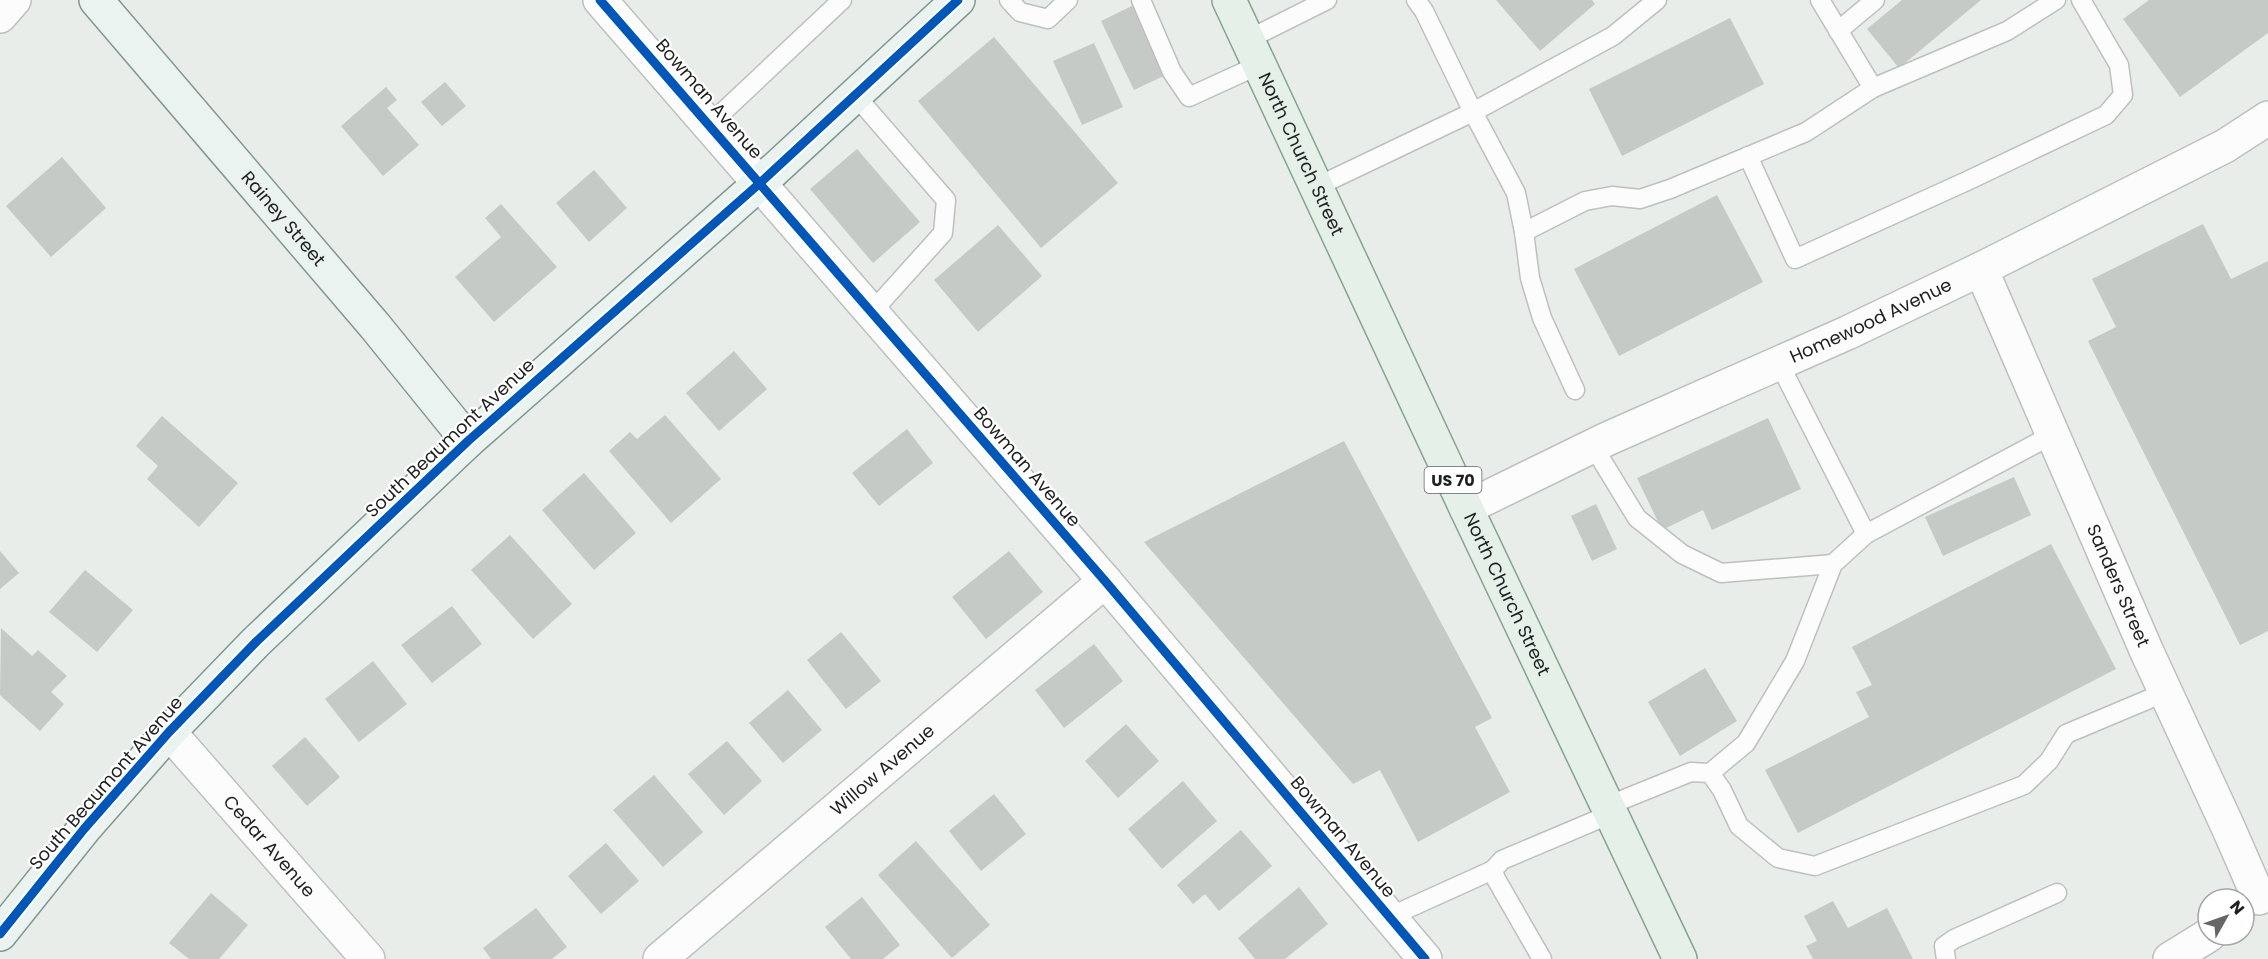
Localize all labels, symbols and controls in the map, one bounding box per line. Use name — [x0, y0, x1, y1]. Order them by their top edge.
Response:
street label: Bowman Avenue — [650, 33, 769, 164]
street label: North Church Street — [1252, 68, 1350, 240]
street label: Rainey Street — [236, 166, 331, 271]
street label: Homewood Avenue — [1786, 272, 1956, 369]
street label: South Beaumont Avenue — [360, 352, 540, 523]
street label: Bowman Avenue — [968, 401, 1087, 532]
road number: US 70 — [1424, 467, 1482, 493]
street label: North Church Street — [1458, 508, 1557, 680]
street label: Sanders Street — [2081, 520, 2156, 651]
street label: South Beaumont Avenue — [23, 690, 188, 875]
street label: Willow Avenue — [825, 718, 940, 821]
street label: Bowman Avenue — [1285, 770, 1402, 903]
street label: Cedar Avenue — [218, 789, 321, 903]
north arrow — [2196, 887, 2256, 947]
text: N — [2224, 896, 2250, 920]

